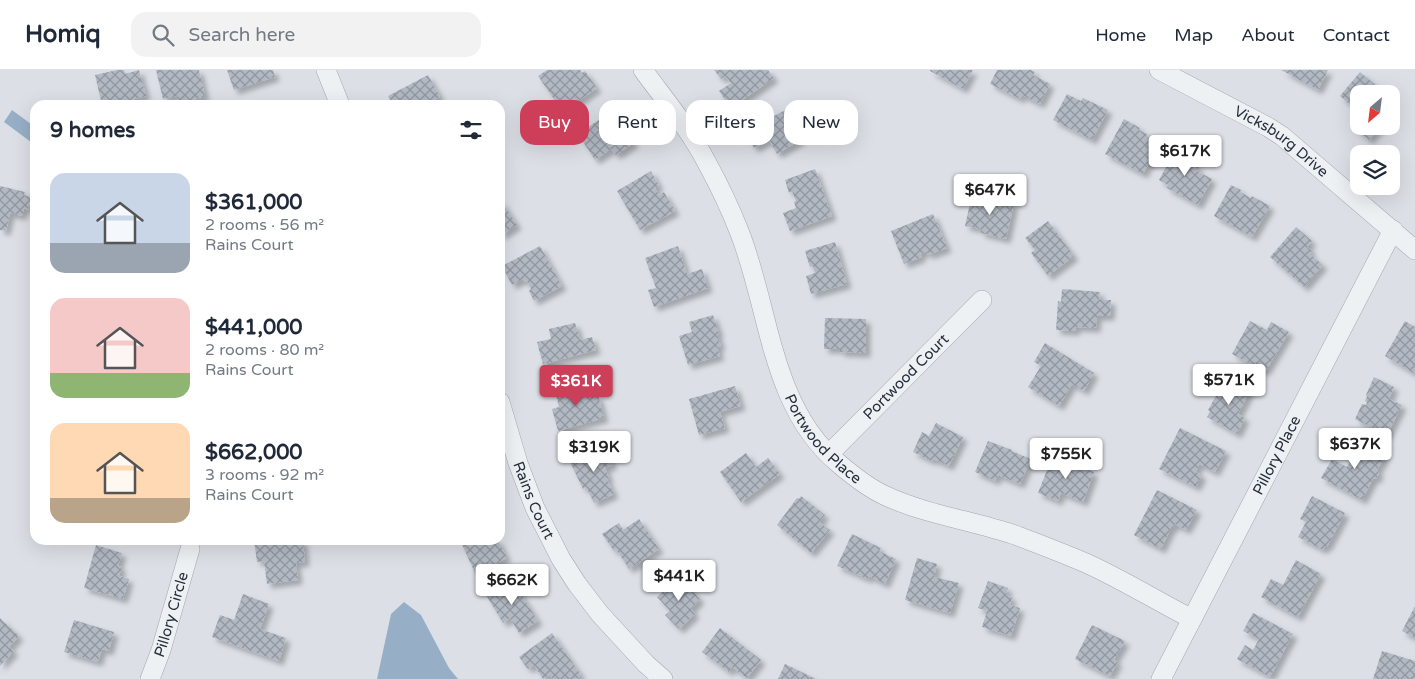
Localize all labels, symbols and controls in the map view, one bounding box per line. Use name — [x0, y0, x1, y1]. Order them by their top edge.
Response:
search box — [131, 12, 481, 57]
text: Homiq — [25, 20, 101, 49]
icon: search — [149, 21, 177, 49]
text: Search here — [189, 24, 295, 46]
text: Home — [1095, 24, 1146, 46]
text: Map — [1174, 24, 1213, 46]
text: About — [1241, 24, 1295, 46]
text: Contact — [1323, 24, 1390, 46]
north arrow — [1350, 85, 1400, 135]
map controls — [1350, 85, 1400, 195]
chip: Buy — [520, 100, 589, 145]
chip: Rent — [599, 100, 676, 145]
chip: Filters — [686, 100, 774, 145]
chip: New — [784, 100, 858, 145]
street label: Vicksburg Drive — [1231, 102, 1332, 181]
icon: filters — [457, 116, 485, 144]
text: 9 homes — [50, 118, 135, 143]
pin: $617K — [1150, 134, 1220, 177]
text: $617K — [1160, 141, 1210, 161]
button: layers — [1350, 145, 1400, 195]
pin: $647K — [955, 174, 1025, 216]
text: $647K — [965, 180, 1015, 200]
text: $361,000 — [205, 190, 303, 215]
icon: home — [90, 193, 150, 253]
text: 2 rooms · 56 m² — [205, 215, 324, 235]
text: Rains Court — [205, 235, 294, 255]
text: $441,000 — [205, 315, 303, 340]
icon: home — [90, 318, 150, 378]
street label: Portwood Court — [859, 330, 952, 423]
text: 2 rooms · 80 m² — [205, 340, 324, 360]
text: Rains Court — [205, 360, 294, 380]
pin: $361K — [541, 364, 611, 407]
pin: $571K — [1194, 364, 1264, 406]
text: $571K — [1204, 370, 1254, 390]
text: $361K — [551, 371, 601, 391]
street label: Portwood Place — [781, 391, 865, 488]
street label: Pillory Place — [1249, 412, 1305, 498]
pin: $637K — [1320, 428, 1390, 470]
pin: $319K — [559, 430, 629, 473]
text: $637K — [1330, 434, 1380, 454]
text: $319K — [569, 437, 619, 457]
pin: $755K — [1031, 438, 1101, 480]
text: $662,000 — [205, 440, 303, 465]
icon: home — [90, 443, 150, 503]
text: $755K — [1041, 444, 1091, 464]
street label: Rains Court — [509, 459, 559, 542]
text: 3 rooms · 92 m² — [205, 465, 324, 485]
text: Rains Court — [205, 485, 294, 505]
pin: $441K — [644, 560, 714, 602]
pin: $662K — [477, 564, 547, 606]
text: $441K — [654, 566, 704, 586]
street label: Pillory Circle — [150, 570, 192, 660]
text: $662K — [487, 570, 537, 590]

